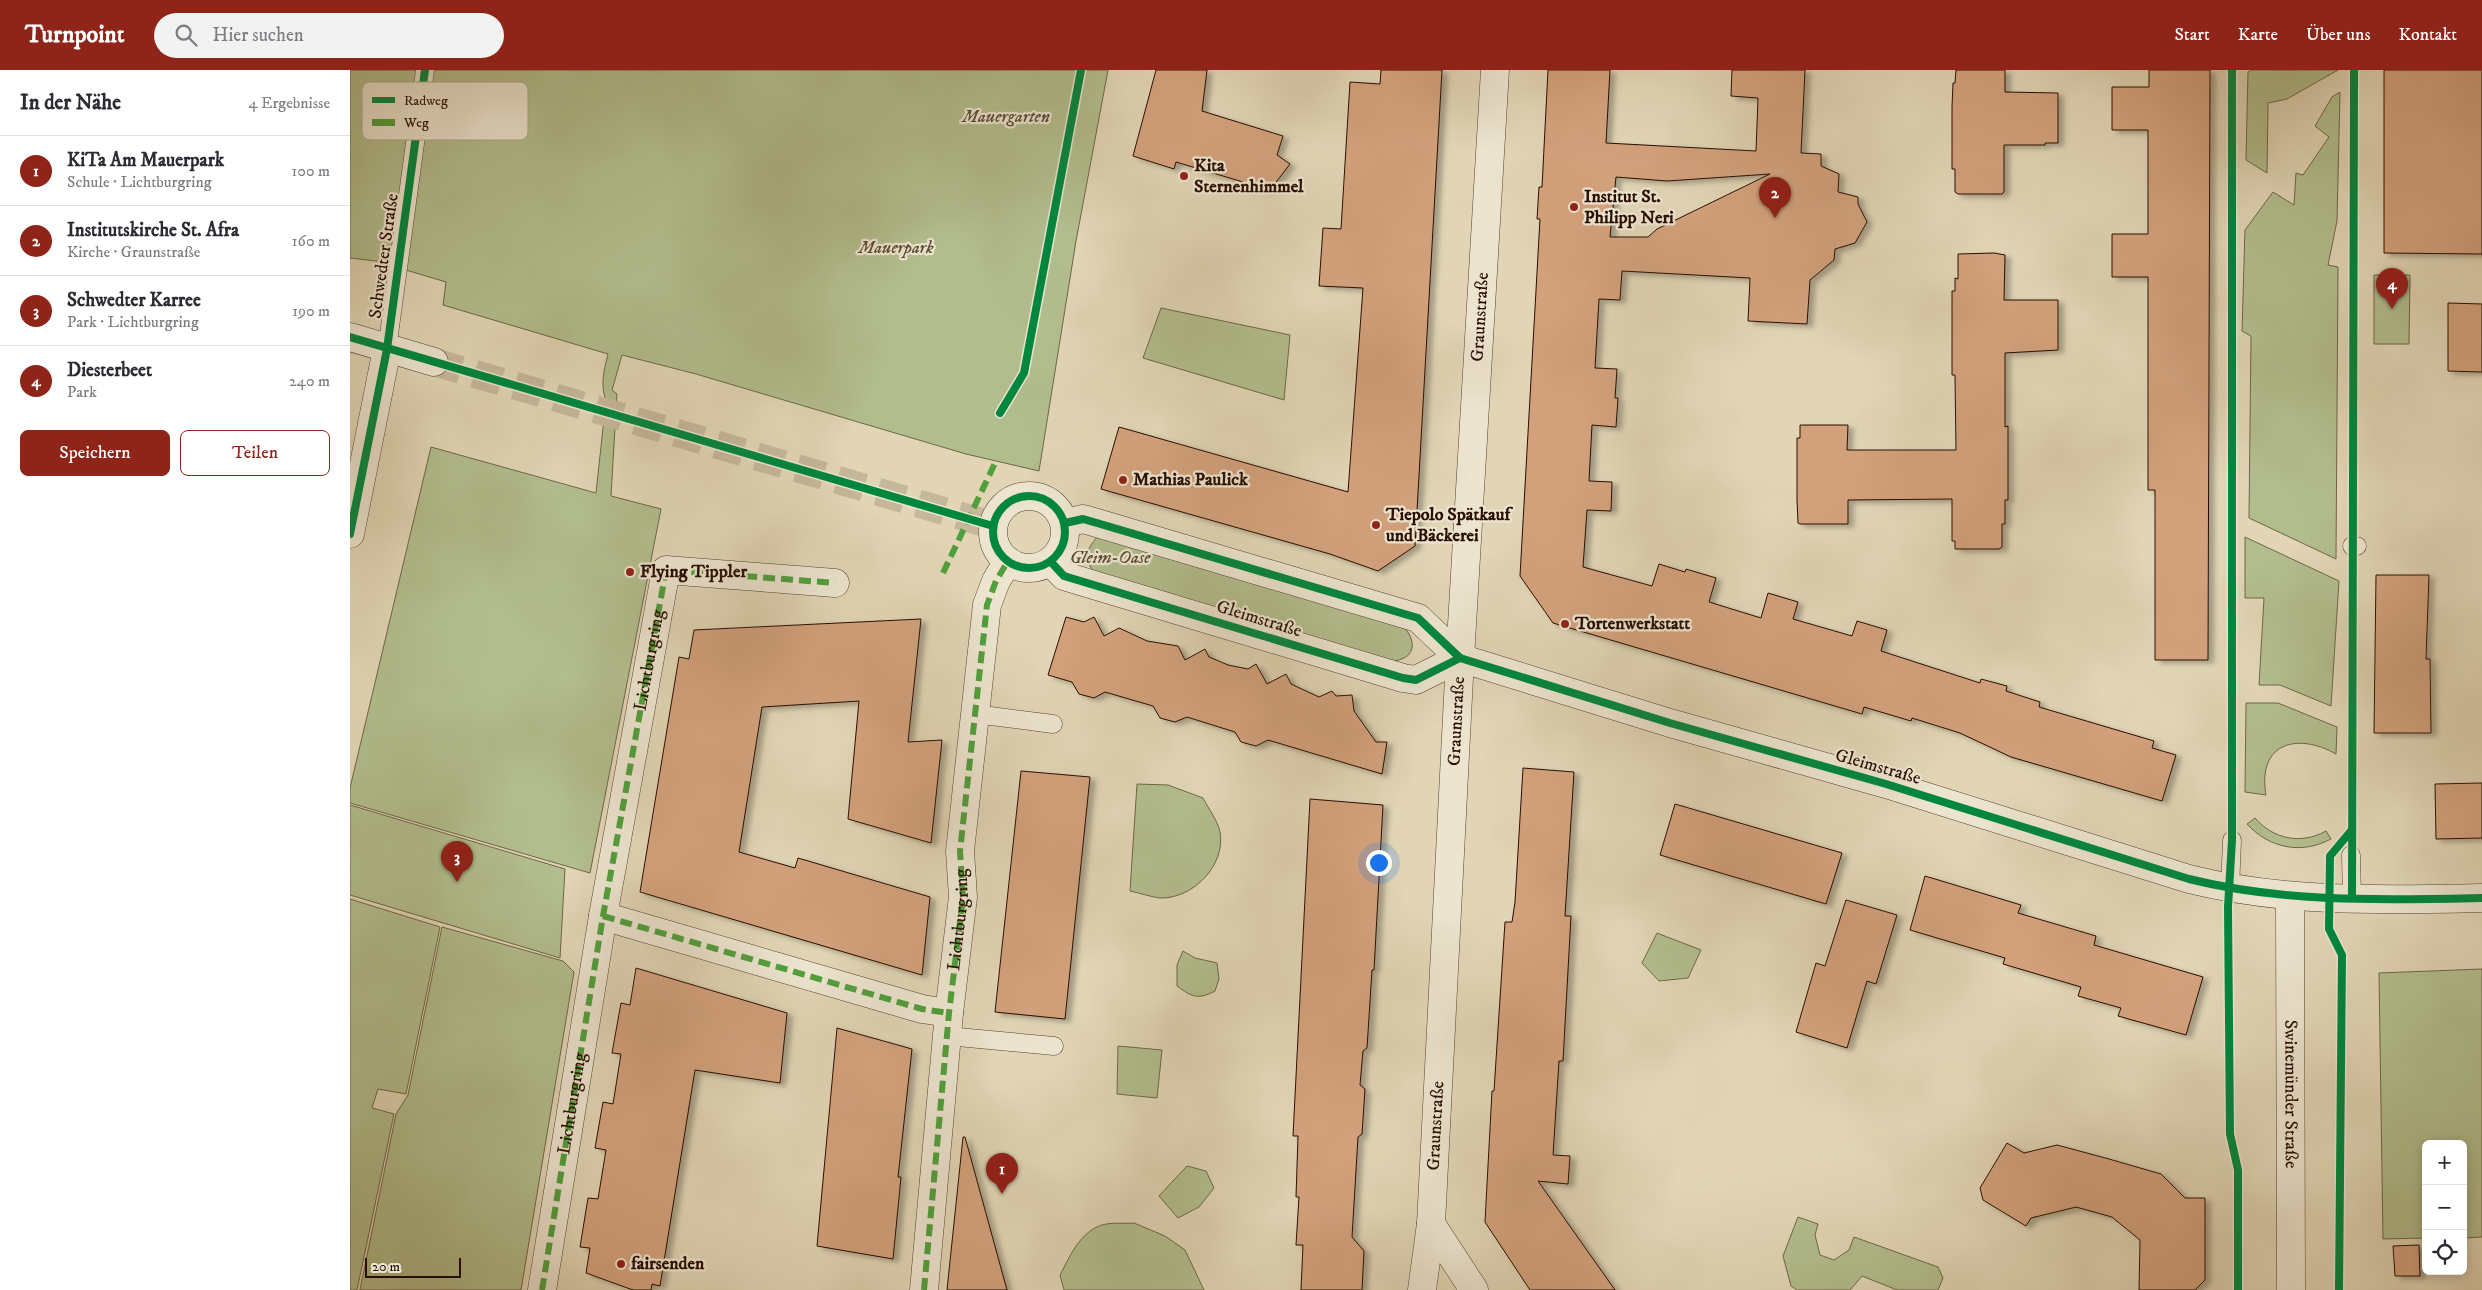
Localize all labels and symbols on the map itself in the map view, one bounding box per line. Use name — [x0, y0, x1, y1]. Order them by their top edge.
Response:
legend — [362, 82, 528, 140]
text: Radweg — [404, 92, 448, 110]
park label: Mauergarten — [960, 106, 1050, 128]
text: Weg — [403, 114, 429, 132]
place label: Kita Sternenhimmel — [1194, 155, 1304, 198]
marker: Kita Sternenhimmel — [1178, 170, 1190, 182]
pin: 2 — [1759, 177, 1791, 218]
place label: Institut St. Philipp Neri — [1584, 186, 1674, 229]
street label: Schwedter Straße — [364, 192, 404, 320]
marker: Institut St. Philipp Neri — [1568, 201, 1580, 213]
park label: Mauerpark — [856, 237, 934, 259]
pin: 4 — [2376, 268, 2408, 309]
street label: Graunstraße — [1467, 272, 1494, 362]
place label: Mathias Paulick — [1133, 469, 1249, 491]
marker: Mathias Paulick — [1117, 474, 1129, 486]
place label: Tiepolo Spätkauf und Bäckerei — [1385, 504, 1513, 547]
marker: Tiepolo Spätkauf und Bäckerei — [1370, 519, 1382, 531]
park label: Gleim-Oase — [1070, 547, 1151, 569]
place label: Flying Tippler — [640, 561, 747, 583]
marker: Flying Tippler — [624, 566, 636, 578]
street label: Gleimstraße — [1214, 596, 1304, 642]
street label: Lichtburgring — [630, 607, 670, 713]
place label: Tortenwerkstatt — [1574, 613, 1690, 635]
marker: Tortenwerkstatt — [1559, 618, 1571, 630]
street label: Graunstraße — [1443, 676, 1470, 767]
street label: Gleimstraße — [1833, 744, 1923, 790]
pin: 3 — [441, 841, 473, 882]
your location — [1366, 850, 1392, 876]
street label: Lichtburgring — [943, 868, 974, 972]
street label: Swinemünder Straße — [2279, 1020, 2302, 1168]
street label: Lichtburgring — [553, 1051, 592, 1156]
street label: Graunstraße — [1423, 1080, 1449, 1171]
pin: 1 — [986, 1153, 1018, 1194]
place label: fairsenden — [630, 1253, 705, 1275]
scale bar — [365, 1255, 461, 1278]
marker: fairsenden — [615, 1258, 627, 1270]

